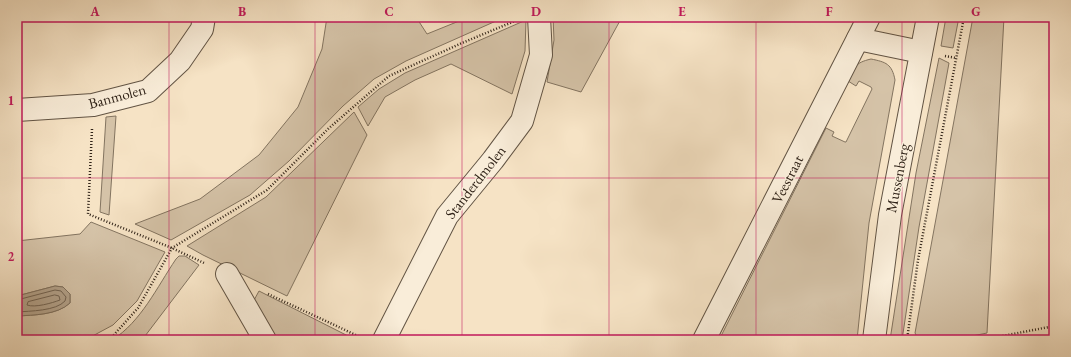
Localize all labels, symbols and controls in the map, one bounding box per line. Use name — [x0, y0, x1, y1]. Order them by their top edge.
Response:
text: A — [89, 3, 100, 20]
text: B — [238, 3, 246, 20]
text: C — [384, 3, 394, 20]
text: D — [531, 3, 541, 20]
text: E — [678, 3, 686, 20]
text: F — [825, 3, 833, 20]
text: G — [971, 3, 981, 20]
street label: Banmolen — [86, 79, 148, 113]
text: 1 — [8, 92, 15, 109]
street label: Standerdmolen — [440, 141, 510, 222]
street label: Mussenberg — [881, 141, 913, 214]
street label: Veestraat — [767, 152, 807, 206]
text: 2 — [8, 248, 15, 265]

